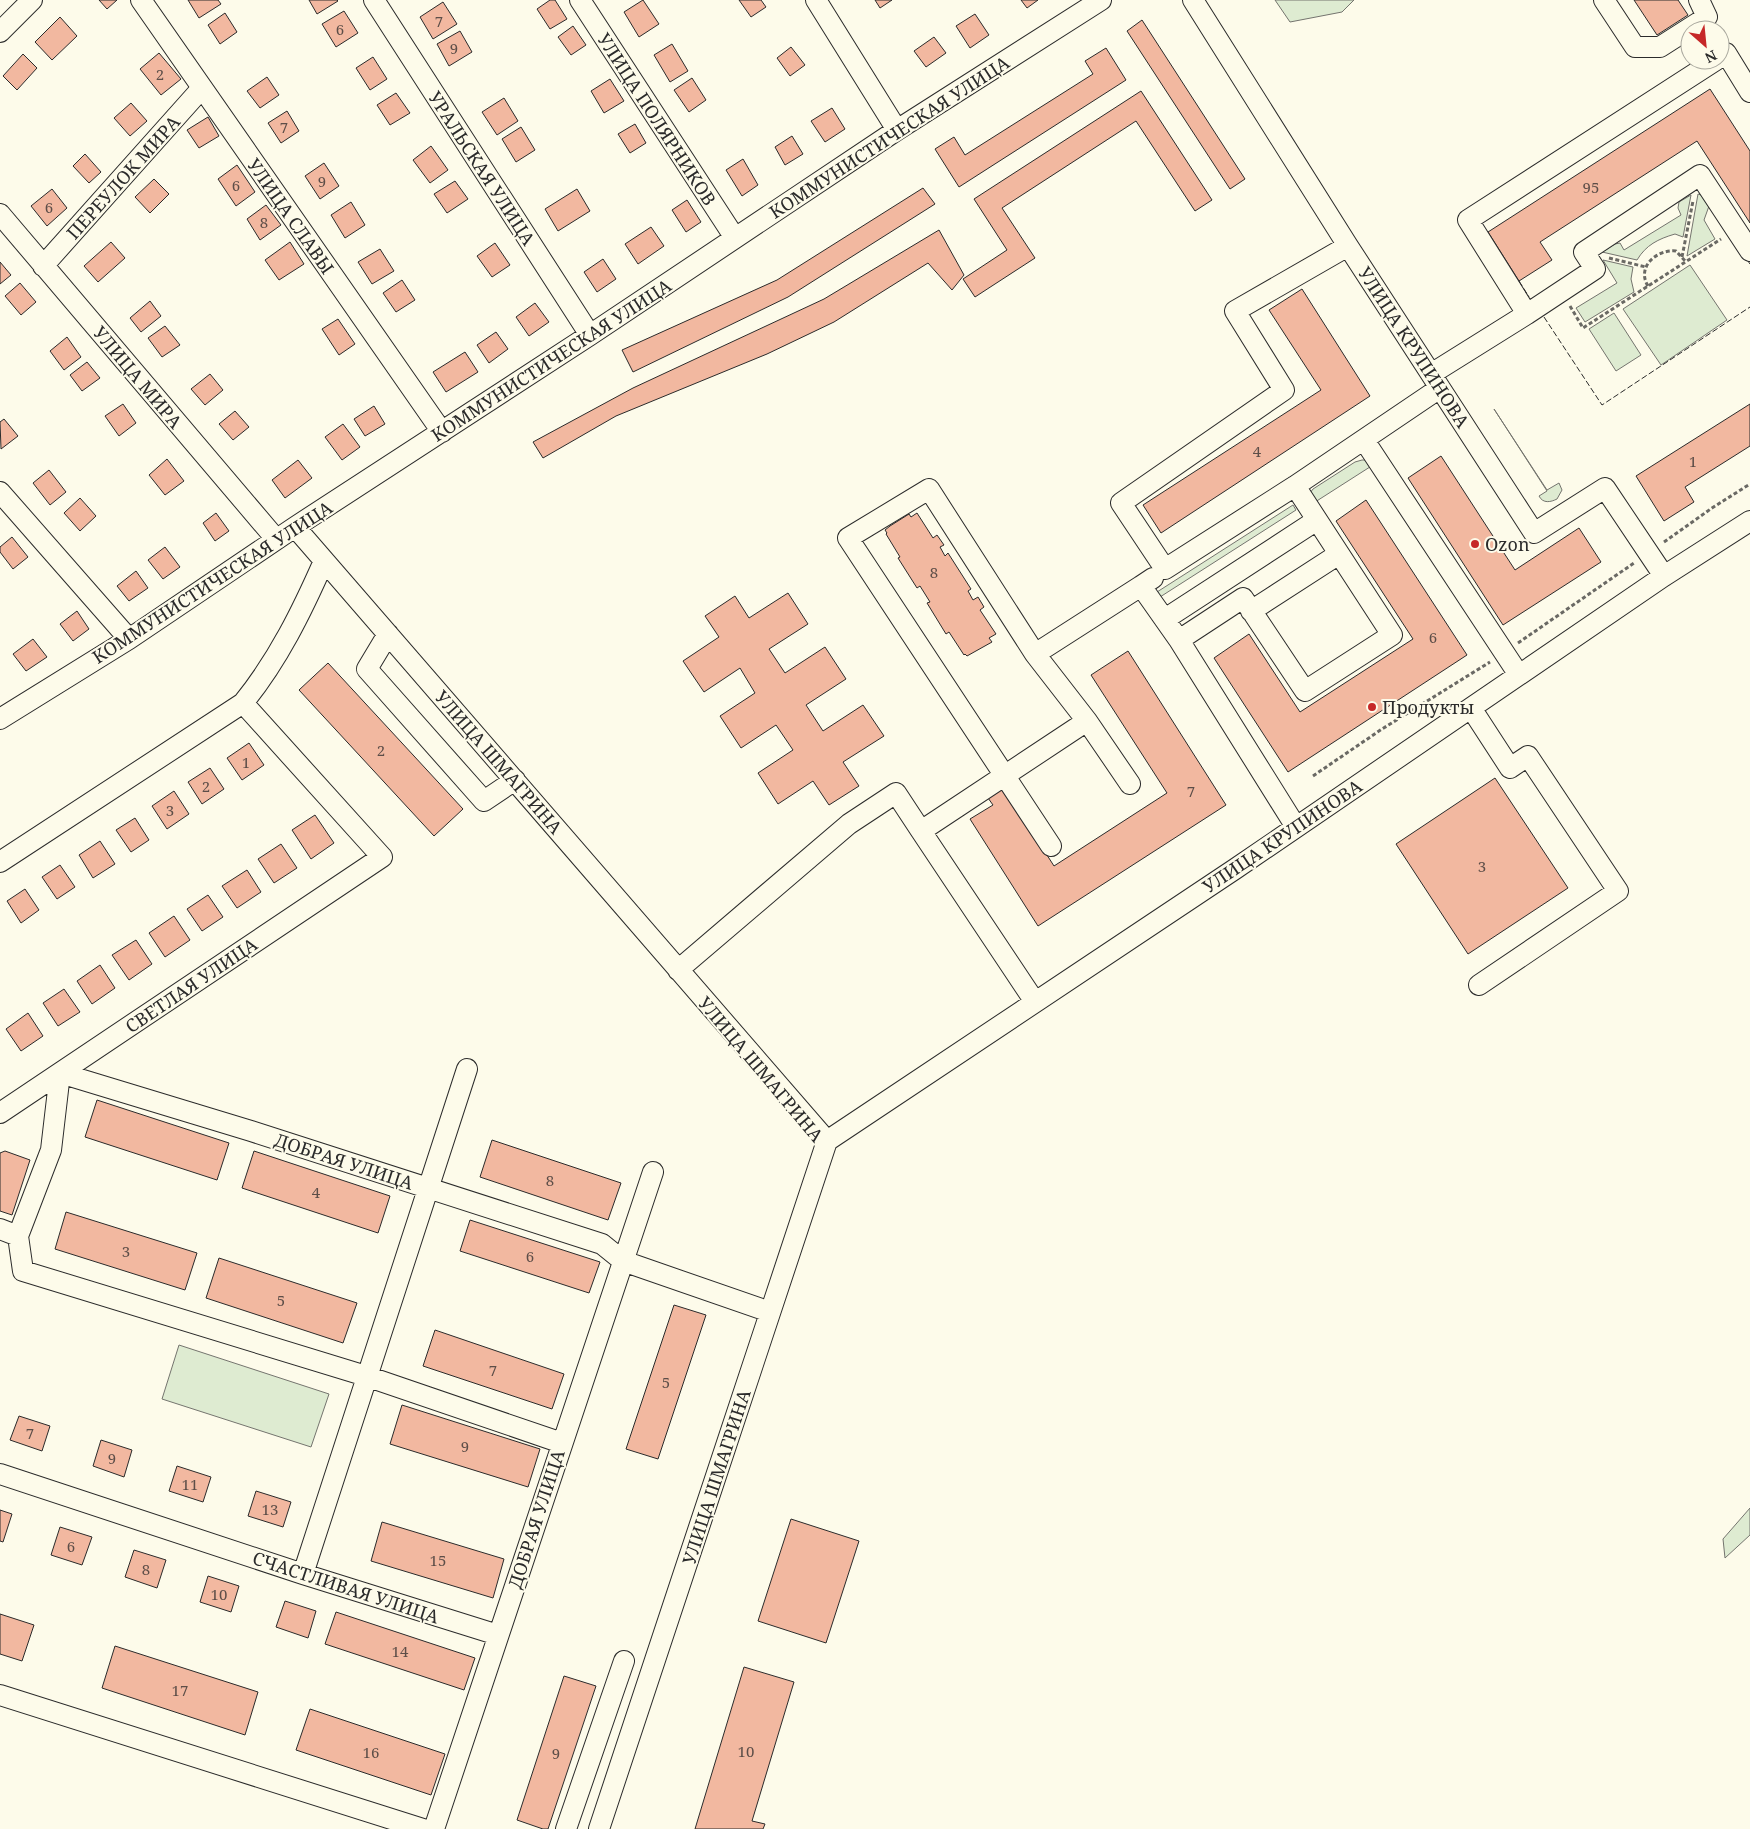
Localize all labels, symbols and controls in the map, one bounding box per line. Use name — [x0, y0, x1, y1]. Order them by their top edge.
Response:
house number: 7 — [435, 11, 443, 31]
house number: 6 — [336, 19, 344, 39]
north arrow — [1680, 20, 1730, 70]
street label: УЛИЦА ПОЛЯРНИКОВ — [592, 28, 722, 210]
house number: 9 — [450, 38, 458, 58]
text: N — [1702, 46, 1720, 68]
street label: КОММУНИСТИЧЕСКАЯ УЛИЦА — [764, 50, 1014, 224]
house number: 2 — [156, 64, 164, 84]
street label: УРАЛЬСКАЯ УЛИЦА — [423, 86, 541, 250]
street label: ПЕРЕУЛОК МИРА — [61, 110, 185, 244]
house number: 7 — [280, 117, 288, 137]
street label: УЛИЦА СЛАВЫ — [242, 153, 340, 279]
house number: 9 — [318, 171, 326, 191]
house number: 6 — [232, 175, 240, 195]
house number: 95 — [1583, 177, 1599, 197]
house number: 6 — [45, 197, 53, 217]
house number: 8 — [260, 212, 268, 232]
street label: УЛИЦА КРУПИНОВА — [1353, 262, 1475, 432]
street label: КОММУНИСТИЧЕСКАЯ УЛИЦА — [426, 273, 676, 447]
street label: УЛИЦА МИРА — [88, 321, 188, 433]
house number: 4 — [1253, 441, 1262, 461]
house number: 1 — [1689, 451, 1697, 471]
street label: КОММУНИСТИЧЕСКАЯ УЛИЦА — [87, 495, 337, 669]
place label: Ozon — [1485, 532, 1530, 556]
marker: Ozon — [1469, 538, 1481, 550]
house number: 8 — [930, 562, 938, 582]
house number: 6 — [1429, 627, 1437, 647]
street label: УЛИЦА ШМАГРИНА — [430, 685, 568, 839]
place label: Продукты — [1382, 695, 1475, 719]
marker: Продукты — [1366, 701, 1378, 713]
house number: 2 — [377, 740, 385, 760]
house number: 1 — [242, 752, 250, 772]
street label: УЛИЦА КРУПИНОВА — [1198, 774, 1367, 898]
house number: 2 — [202, 776, 210, 796]
house number: 7 — [1187, 781, 1195, 801]
house number: 3 — [166, 800, 174, 820]
house number: 3 — [1478, 856, 1486, 876]
street label: СВЕТЛАЯ УЛИЦА — [120, 932, 262, 1038]
street label: УЛИЦА ШМАГРИНА — [693, 991, 829, 1147]
street label: ДОБРАЯ УЛИЦА — [272, 1127, 417, 1195]
house number: 8 — [546, 1170, 554, 1190]
house number: 4 — [312, 1182, 321, 1202]
house number: 3 — [122, 1241, 130, 1261]
house number: 6 — [526, 1246, 534, 1266]
house number: 5 — [277, 1290, 285, 1310]
house number: 7 — [489, 1360, 497, 1380]
house number: 5 — [662, 1372, 670, 1392]
street label: УЛИЦА ШМАГРИНА — [676, 1386, 756, 1568]
house number: 7 — [26, 1423, 34, 1443]
house number: 9 — [461, 1436, 469, 1456]
street label: ДОБРАЯ УЛИЦА — [502, 1446, 570, 1591]
house number: 9 — [108, 1448, 116, 1468]
house number: 11 — [182, 1474, 198, 1494]
house number: 13 — [262, 1499, 278, 1519]
house number: 6 — [67, 1536, 75, 1556]
street label: СЧАСТЛИВАЯ УЛИЦА — [250, 1546, 443, 1629]
house number: 15 — [430, 1550, 446, 1570]
house number: 8 — [142, 1559, 150, 1579]
house number: 10 — [211, 1584, 227, 1604]
house number: 14 — [392, 1641, 409, 1661]
house number: 17 — [172, 1680, 188, 1700]
house number: 10 — [738, 1741, 754, 1761]
house number: 16 — [363, 1742, 379, 1762]
house number: 9 — [552, 1743, 560, 1763]

